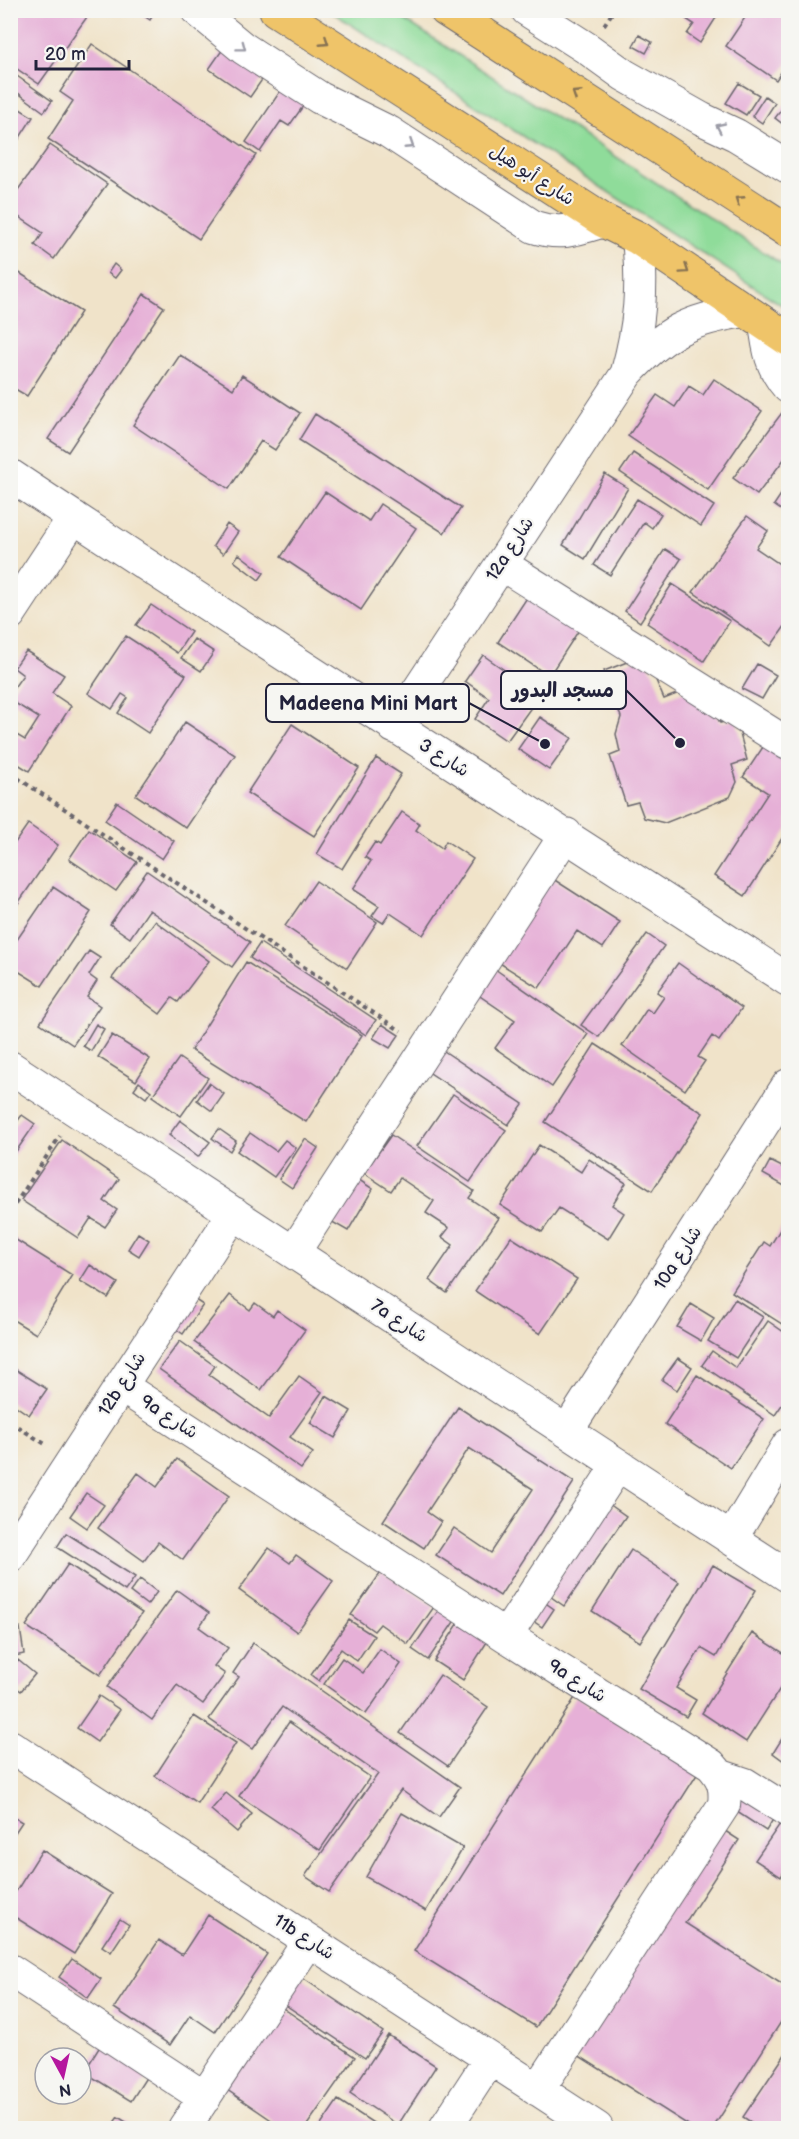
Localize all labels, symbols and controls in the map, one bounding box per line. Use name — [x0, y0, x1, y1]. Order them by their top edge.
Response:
scale bar — [36, 33, 129, 71]
one-way arrow — [319, 35, 329, 47]
one-way arrow — [236, 40, 247, 51]
text: 20 m — [45, 44, 86, 65]
one-way arrow — [571, 90, 582, 101]
one-way arrow — [715, 123, 726, 135]
one-way arrow — [404, 138, 415, 149]
street label: شارع أبو هيل — [485, 140, 578, 211]
one-way arrow — [735, 196, 746, 207]
one-way arrow — [678, 263, 689, 274]
street label: 12a شارع — [482, 513, 539, 585]
callout: مسجد البدور — [501, 671, 626, 709]
text: مسجد البدور — [510, 679, 614, 703]
callout: Madeena Mini Mart — [266, 684, 469, 722]
text: Madeena Mini Mart — [279, 692, 458, 716]
street label: شارع 3 — [415, 735, 473, 782]
street label: 10a شارع — [650, 1222, 707, 1294]
street label: 7a شارع — [366, 1295, 431, 1348]
street label: 12b شارع — [94, 1348, 151, 1420]
street label: 9a شارع — [136, 1391, 202, 1444]
street label: 9a شارع — [544, 1655, 610, 1708]
street label: 11b شارع — [269, 1910, 338, 1965]
north arrow — [33, 2046, 93, 2106]
text: N — [58, 2079, 72, 2100]

